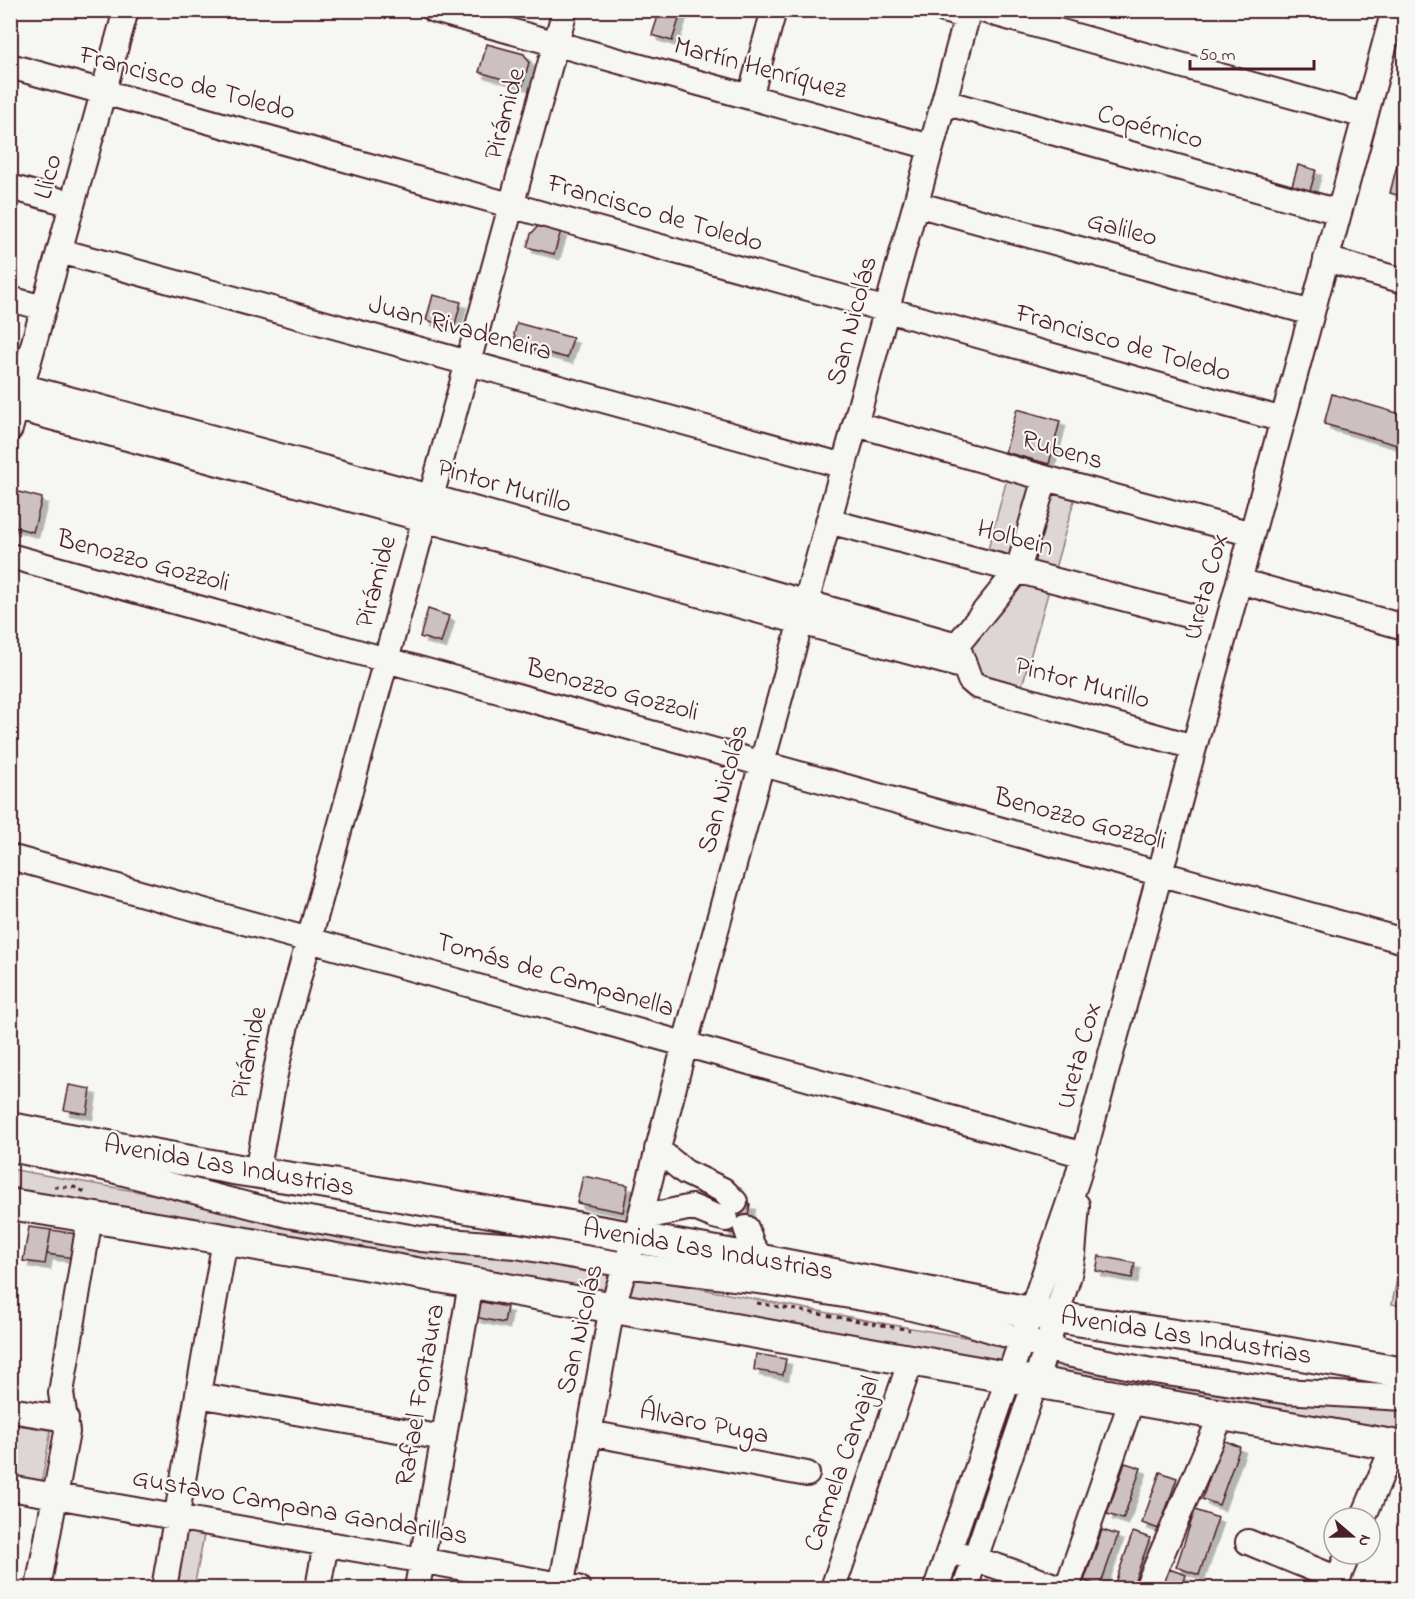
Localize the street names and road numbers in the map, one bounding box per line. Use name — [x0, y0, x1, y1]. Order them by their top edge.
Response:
street label: Martín Henríquez — [669, 27, 852, 111]
street label: Francisco de Toledo — [74, 36, 299, 132]
street label: Pirámide — [475, 63, 537, 164]
street label: Copérnico — [1093, 95, 1207, 161]
street label: Llico — [24, 150, 74, 204]
street label: Francisco de Toledo — [542, 164, 767, 263]
street label: Galileo — [1082, 202, 1162, 258]
street label: San Nicolás — [817, 252, 889, 390]
street label: Juan Rivadeneira — [364, 286, 556, 372]
street label: Francisco de Toledo — [1010, 294, 1235, 393]
street label: Rubens — [1016, 421, 1108, 481]
street label: Pintor Murillo — [432, 449, 576, 525]
street label: Holbein — [972, 510, 1058, 568]
street label: Benozzo Gozzoli — [51, 520, 234, 604]
street label: Ureta Cox — [1174, 529, 1240, 645]
street label: Pirámide — [346, 531, 408, 632]
street label: Pintor Murillo — [1010, 647, 1154, 721]
street label: Benozzo Gozzoli — [520, 649, 703, 733]
street label: San Nicolás — [688, 720, 760, 858]
street label: Benozzo Gozzoli — [988, 778, 1171, 862]
street label: Tomás de Campanella — [431, 923, 679, 1029]
street label: Ureta Cox — [1047, 998, 1113, 1114]
street label: Pirámide — [221, 1002, 279, 1103]
street label: Avenida Las Industrias — [100, 1126, 358, 1208]
street label: Avenida Las Industrias — [579, 1210, 837, 1292]
street label: San Nicolás — [547, 1260, 615, 1398]
street label: Avenida Las Industrias — [1057, 1298, 1315, 1376]
street label: Rafael Fontaura — [386, 1301, 456, 1489]
street label: Carmela Carvajal — [795, 1371, 891, 1557]
street label: Álvaro Puga — [636, 1392, 772, 1456]
street label: Gustavo Campana Gandarillas — [129, 1459, 471, 1557]

